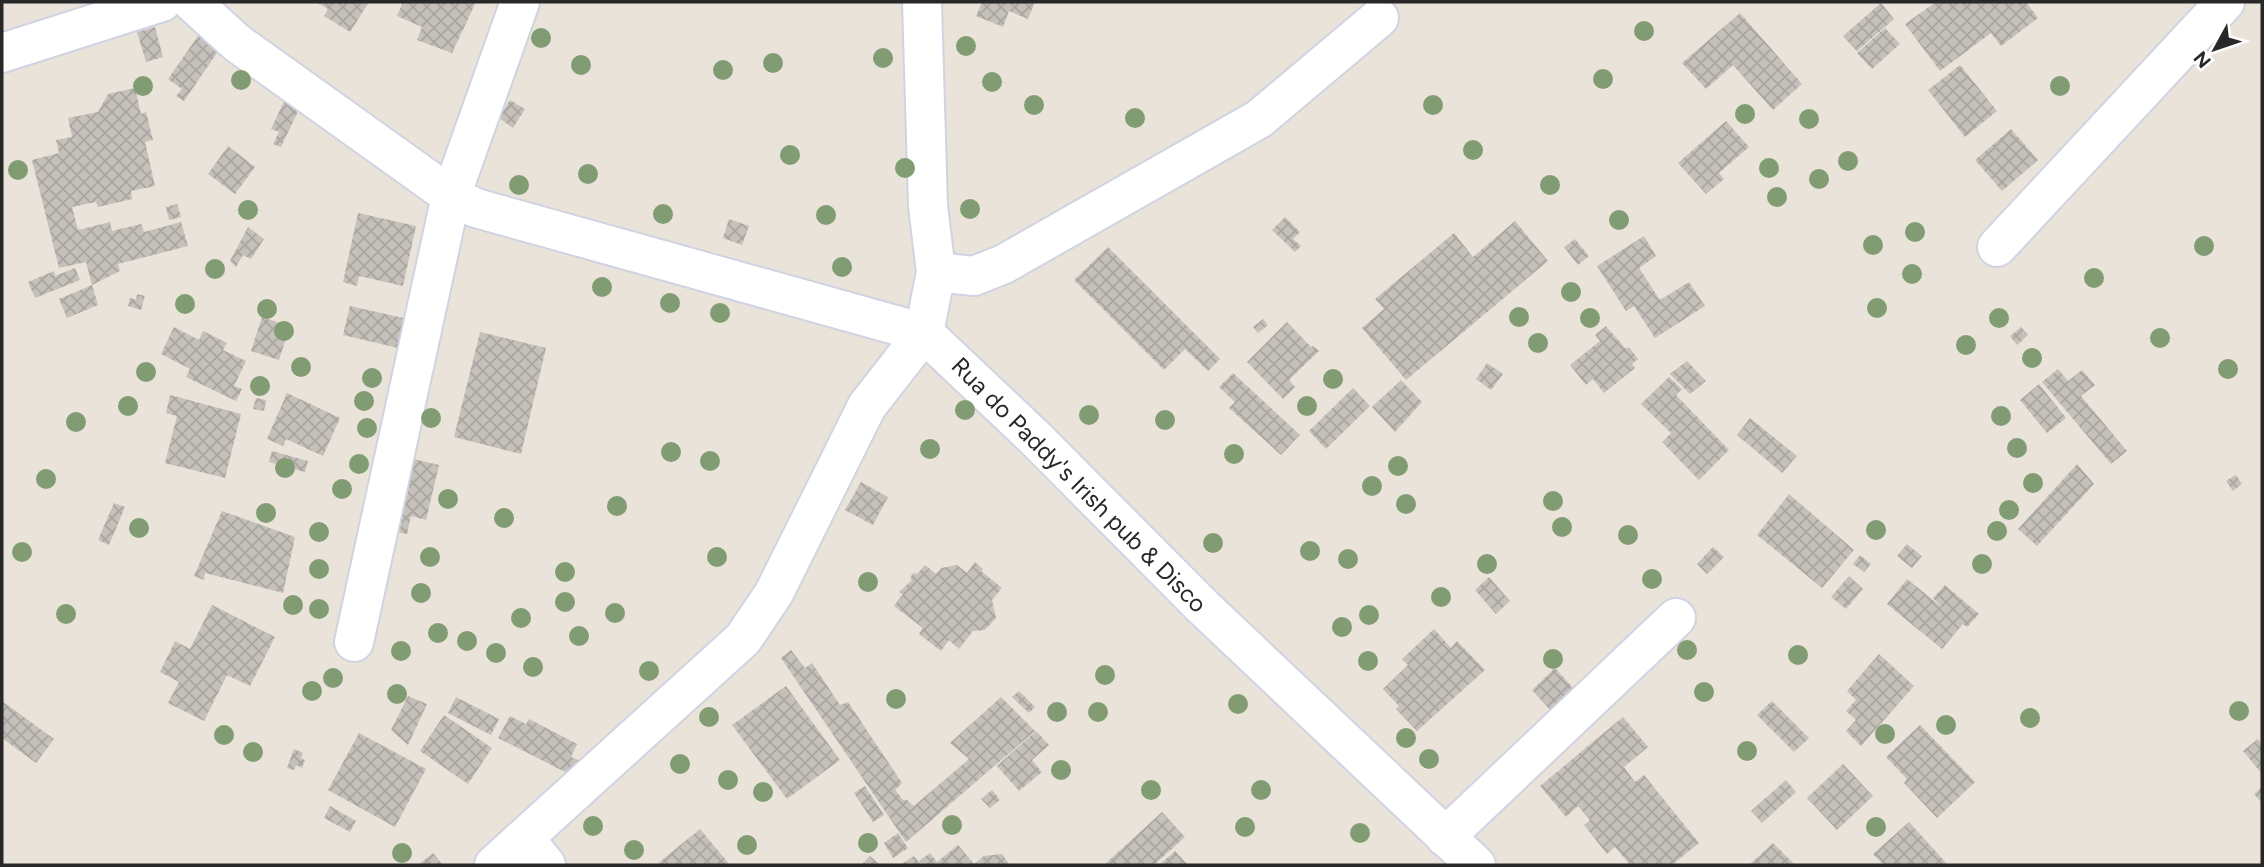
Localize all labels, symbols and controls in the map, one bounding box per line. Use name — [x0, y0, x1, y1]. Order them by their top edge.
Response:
north arrow — [2180, 14, 2250, 84]
text: N — [2189, 47, 2216, 73]
street label: Rua do Paddy's Irish pub & Disco — [946, 351, 1213, 618]

